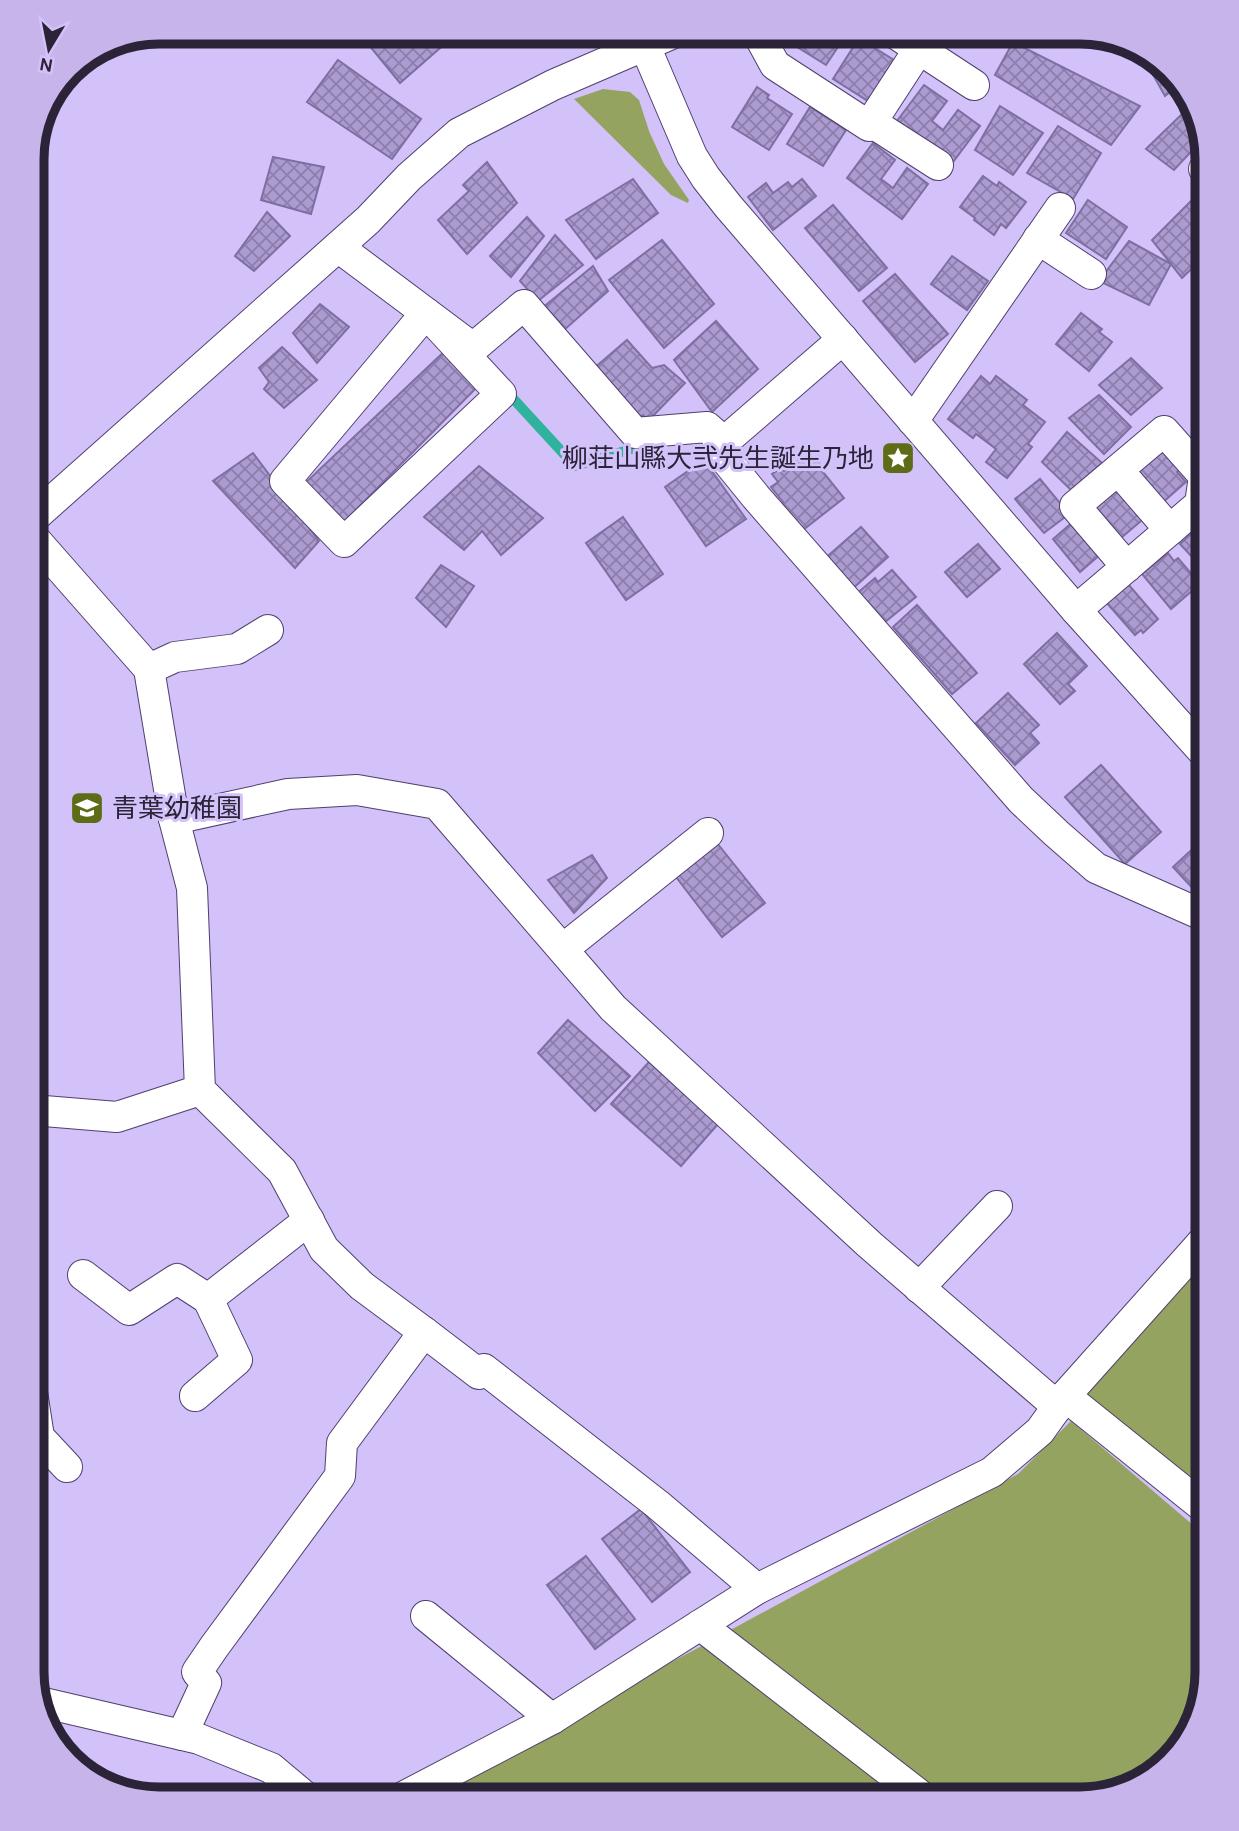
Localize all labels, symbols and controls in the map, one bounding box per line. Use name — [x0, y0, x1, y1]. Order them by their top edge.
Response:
north arrow — [14, 14, 84, 84]
text: N — [38, 53, 55, 77]
place icon: 柳荘山縣大弐先生誕生乃地 — [879, 439, 917, 477]
place label: 柳荘山縣大弐先生誕生乃地 — [562, 443, 874, 474]
school or university icon: 青葉幼稚園 — [68, 789, 106, 827]
place label: 青葉幼稚園 — [112, 793, 242, 824]

